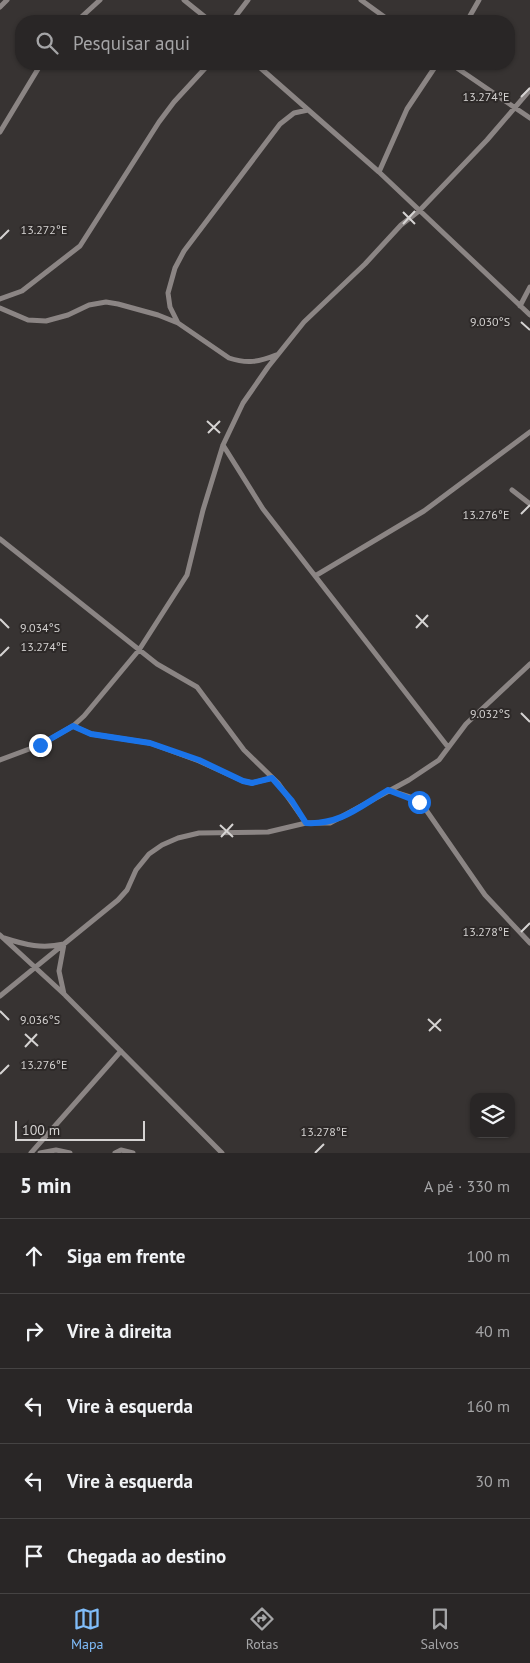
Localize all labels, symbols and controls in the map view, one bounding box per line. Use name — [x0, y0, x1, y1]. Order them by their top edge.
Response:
search box — [15, 15, 515, 70]
icon: search — [33, 29, 61, 57]
text: Pesquisar aqui — [73, 31, 190, 55]
text: 13.274°E — [463, 89, 509, 104]
text: 13.272°E — [21, 222, 67, 237]
text: 9.030°S — [470, 314, 510, 329]
text: 13.276°E — [463, 507, 509, 522]
text: 9.034°S — [20, 620, 60, 635]
text: 13.274°E — [21, 639, 67, 654]
text: 9.032°S — [470, 706, 510, 721]
route end — [29, 734, 52, 757]
route start — [408, 791, 431, 814]
text: 13.278°E — [463, 924, 509, 939]
text: 9.036°S — [20, 1012, 60, 1027]
text: 13.276°E — [21, 1057, 67, 1072]
map controls — [470, 1093, 515, 1138]
button: layers — [470, 1093, 515, 1138]
scale bar — [15, 1118, 145, 1141]
text: 100 m — [22, 1121, 60, 1139]
text: 13.278°E — [301, 1124, 347, 1139]
text: 5 min — [20, 1172, 71, 1199]
text: A pé · 330 m — [424, 1176, 510, 1196]
icon: ahead — [20, 1242, 48, 1270]
text: Siga em frente — [67, 1244, 185, 1268]
text: 100 m — [467, 1246, 510, 1266]
icon: right — [20, 1317, 48, 1345]
text: Vire à direita — [67, 1319, 172, 1343]
text: 40 m — [475, 1321, 510, 1341]
icon: left — [20, 1392, 48, 1420]
text: Vire à esquerda — [67, 1394, 193, 1418]
text: 160 m — [467, 1396, 510, 1416]
icon: left — [20, 1467, 48, 1495]
text: Vire à esquerda — [67, 1469, 193, 1493]
text: 30 m — [475, 1471, 510, 1491]
icon: arrive — [20, 1542, 48, 1570]
text: Chegada ao destino — [67, 1544, 226, 1568]
tab: Mapa — [71, 1605, 104, 1653]
tab: Rotas — [246, 1605, 278, 1653]
tab: Salvos — [420, 1605, 459, 1653]

